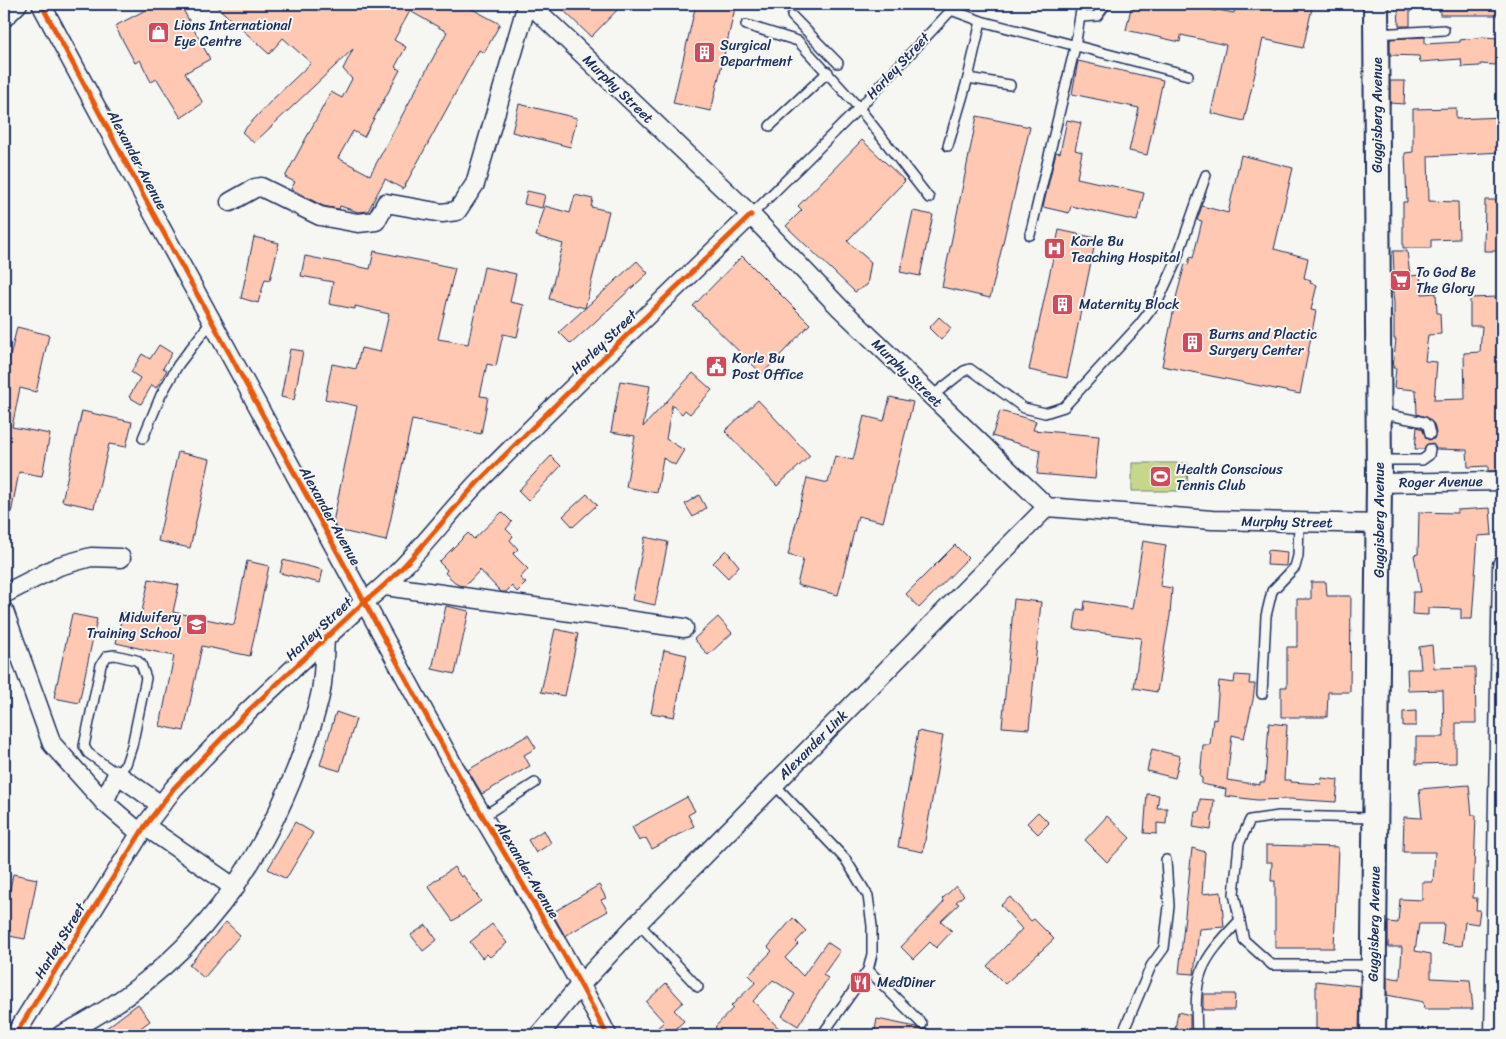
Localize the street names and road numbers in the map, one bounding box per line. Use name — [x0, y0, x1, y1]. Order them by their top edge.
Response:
street label: Harley Street — [860, 25, 937, 106]
street label: Murphy Street — [576, 48, 660, 130]
street label: Guggisberg Avenue — [1365, 57, 1390, 173]
street label: Alexander Avenue — [100, 105, 174, 215]
street label: Harley Street — [565, 303, 644, 380]
street label: Murphy Street — [865, 332, 949, 414]
street label: Alexander Avenue — [292, 461, 368, 571]
street label: Guggisberg Avenue — [1367, 462, 1392, 578]
street label: Roger Avenue — [1399, 469, 1483, 495]
street label: Murphy Street — [1241, 509, 1333, 535]
street label: Harley Street — [279, 590, 360, 667]
street label: Alexander Link — [771, 704, 854, 787]
street label: Alexander Avenue — [487, 815, 566, 924]
street label: Guggisberg Avenue — [1360, 866, 1388, 982]
street label: Harley Street — [27, 897, 93, 984]

